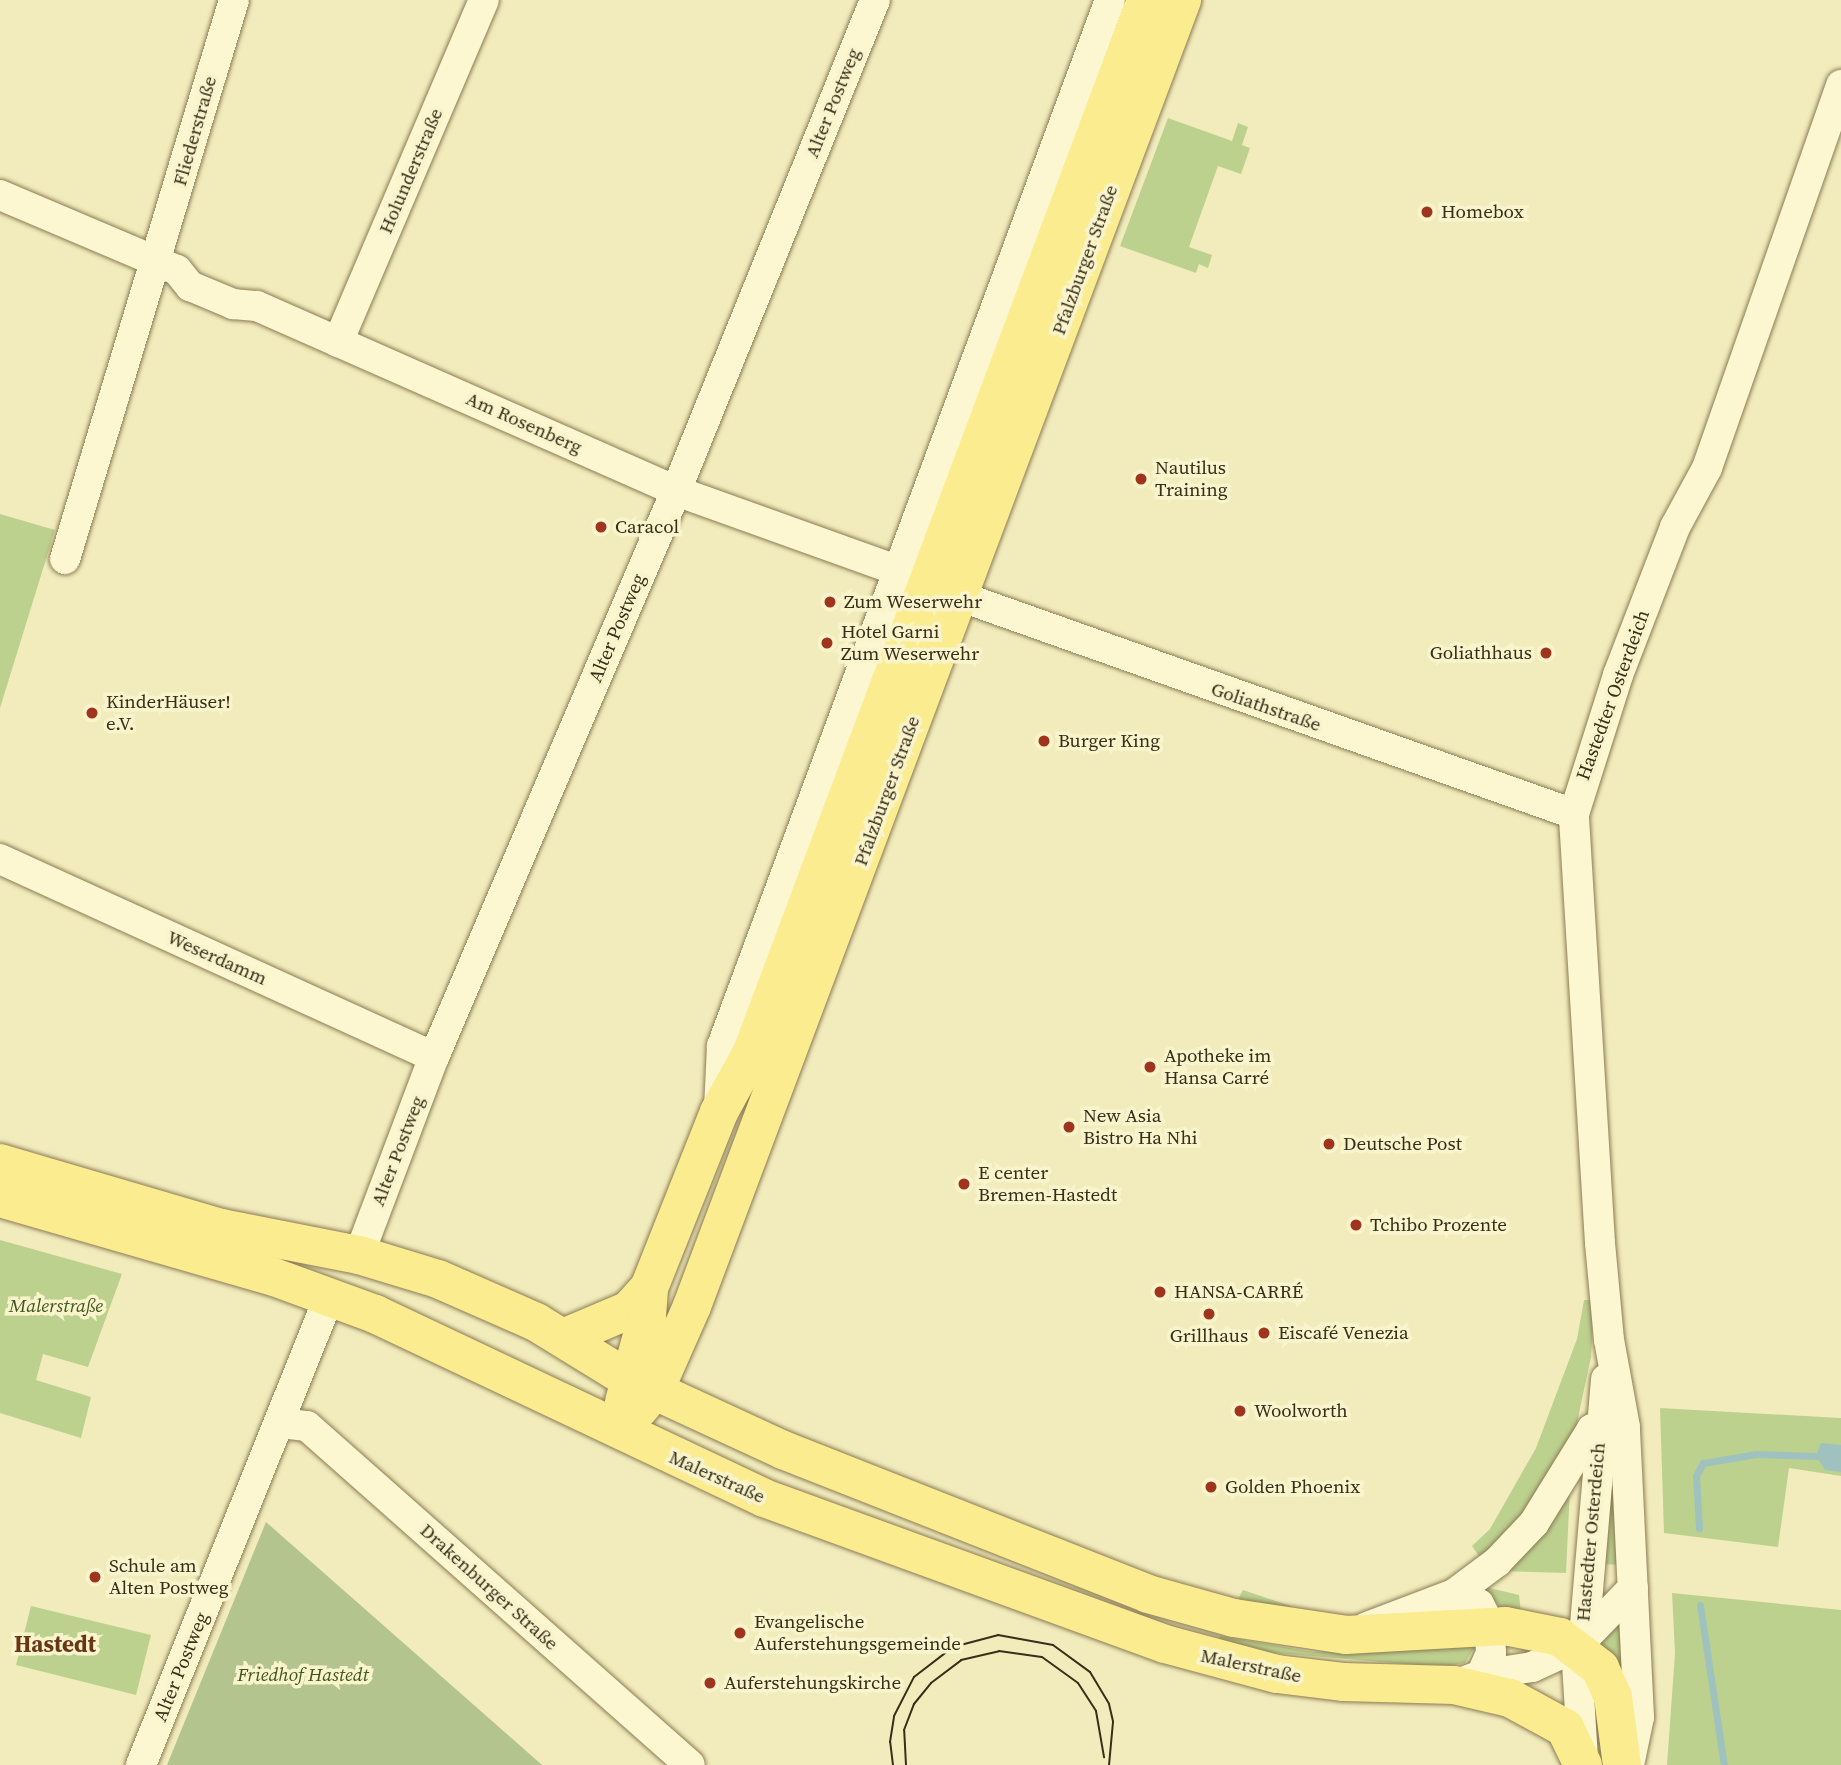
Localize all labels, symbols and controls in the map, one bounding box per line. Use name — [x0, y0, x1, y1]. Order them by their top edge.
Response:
street label: Alter Postweg — [801, 45, 865, 161]
street label: Fliederstraße — [168, 73, 222, 189]
street label: Holunderstraße — [374, 105, 448, 237]
street label: Pfalzburger Straße — [1047, 182, 1123, 338]
place label: Homebox — [1441, 201, 1524, 223]
marker: Homebox — [1419, 204, 1435, 220]
street label: Am Rosenberg — [462, 387, 586, 459]
place label: Nautilus Training — [1155, 457, 1228, 501]
marker: Nautilus Training — [1133, 471, 1149, 487]
place label: Caracol — [615, 516, 679, 538]
marker: Caracol — [593, 519, 609, 535]
street label: Alter Postweg — [584, 570, 650, 686]
place label: Zum Weserwehr — [844, 591, 983, 613]
marker: Zum Weserwehr — [822, 594, 838, 610]
street label: Hastedter Osterdeich — [1572, 607, 1654, 783]
place label: Hotel Garni Zum Weserwehr — [841, 621, 980, 665]
marker: Hotel Garni Zum Weserwehr — [819, 635, 835, 651]
place label: Goliathhaus — [1430, 642, 1532, 664]
marker: Goliathhaus — [1538, 645, 1554, 661]
street label: Goliathstraße — [1208, 678, 1324, 736]
place label: KinderHäuser! e.V. — [106, 691, 231, 735]
marker: KinderHäuser! e.V. — [84, 705, 100, 721]
street label: Pfalzburger Straße — [849, 713, 925, 869]
place label: Burger King — [1058, 730, 1160, 752]
marker: Burger King — [1036, 733, 1052, 749]
street label: Weserdamm — [164, 926, 270, 990]
place label: Apotheke im Hansa Carré — [1164, 1045, 1271, 1089]
marker: Apotheke im Hansa Carré — [1142, 1059, 1158, 1075]
street label: Alter Postweg — [367, 1093, 429, 1209]
place label: New Asia Bistro Ha Nhi — [1083, 1105, 1197, 1149]
marker: New Asia Bistro Ha Nhi — [1061, 1119, 1077, 1135]
place label: Deutsche Post — [1343, 1133, 1462, 1155]
marker: Deutsche Post — [1321, 1136, 1337, 1152]
place label: E center Bremen-Hastedt — [978, 1162, 1117, 1206]
marker: E center Bremen-Hastedt — [956, 1176, 972, 1192]
place label: Tchibo Prozente — [1370, 1214, 1507, 1236]
marker: Tchibo Prozente — [1348, 1217, 1364, 1233]
place label: HANSA-CARRÉ — [1174, 1281, 1303, 1303]
marker: HANSA-CARRÉ — [1152, 1284, 1168, 1300]
park label: Malerstraße — [9, 1295, 103, 1317]
marker: Grillhaus — [1201, 1306, 1217, 1322]
place label: Eiscafé Venezia — [1278, 1322, 1409, 1344]
place label: Grillhaus — [1170, 1325, 1248, 1347]
marker: Eiscafé Venezia — [1256, 1325, 1272, 1341]
place label: Woolworth — [1254, 1400, 1348, 1422]
marker: Woolworth — [1232, 1403, 1248, 1419]
street label: Hastedter Osterdeich — [1572, 1442, 1610, 1622]
street label: Malerstraße — [666, 1446, 768, 1508]
place label: Golden Phoenix — [1225, 1476, 1360, 1498]
marker: Golden Phoenix — [1203, 1479, 1219, 1495]
street label: Drakenburger Straße — [415, 1519, 563, 1655]
place label: Schule am Alten Postweg — [109, 1555, 229, 1599]
marker: Schule am Alten Postweg — [87, 1569, 103, 1585]
street label: Alter Postweg — [149, 1609, 213, 1725]
place label: Evangelische Auferstehungsgemeinde — [754, 1611, 961, 1655]
marker: Evangelische Auferstehungsgemeinde — [732, 1625, 748, 1641]
district label: Hastedt — [14, 1630, 96, 1658]
street label: Malerstraße — [1199, 1644, 1303, 1688]
park label: Friedhof Hastedt — [237, 1664, 369, 1686]
place label: Auferstehungskirche — [724, 1672, 901, 1694]
marker: Auferstehungskirche — [702, 1675, 718, 1691]

